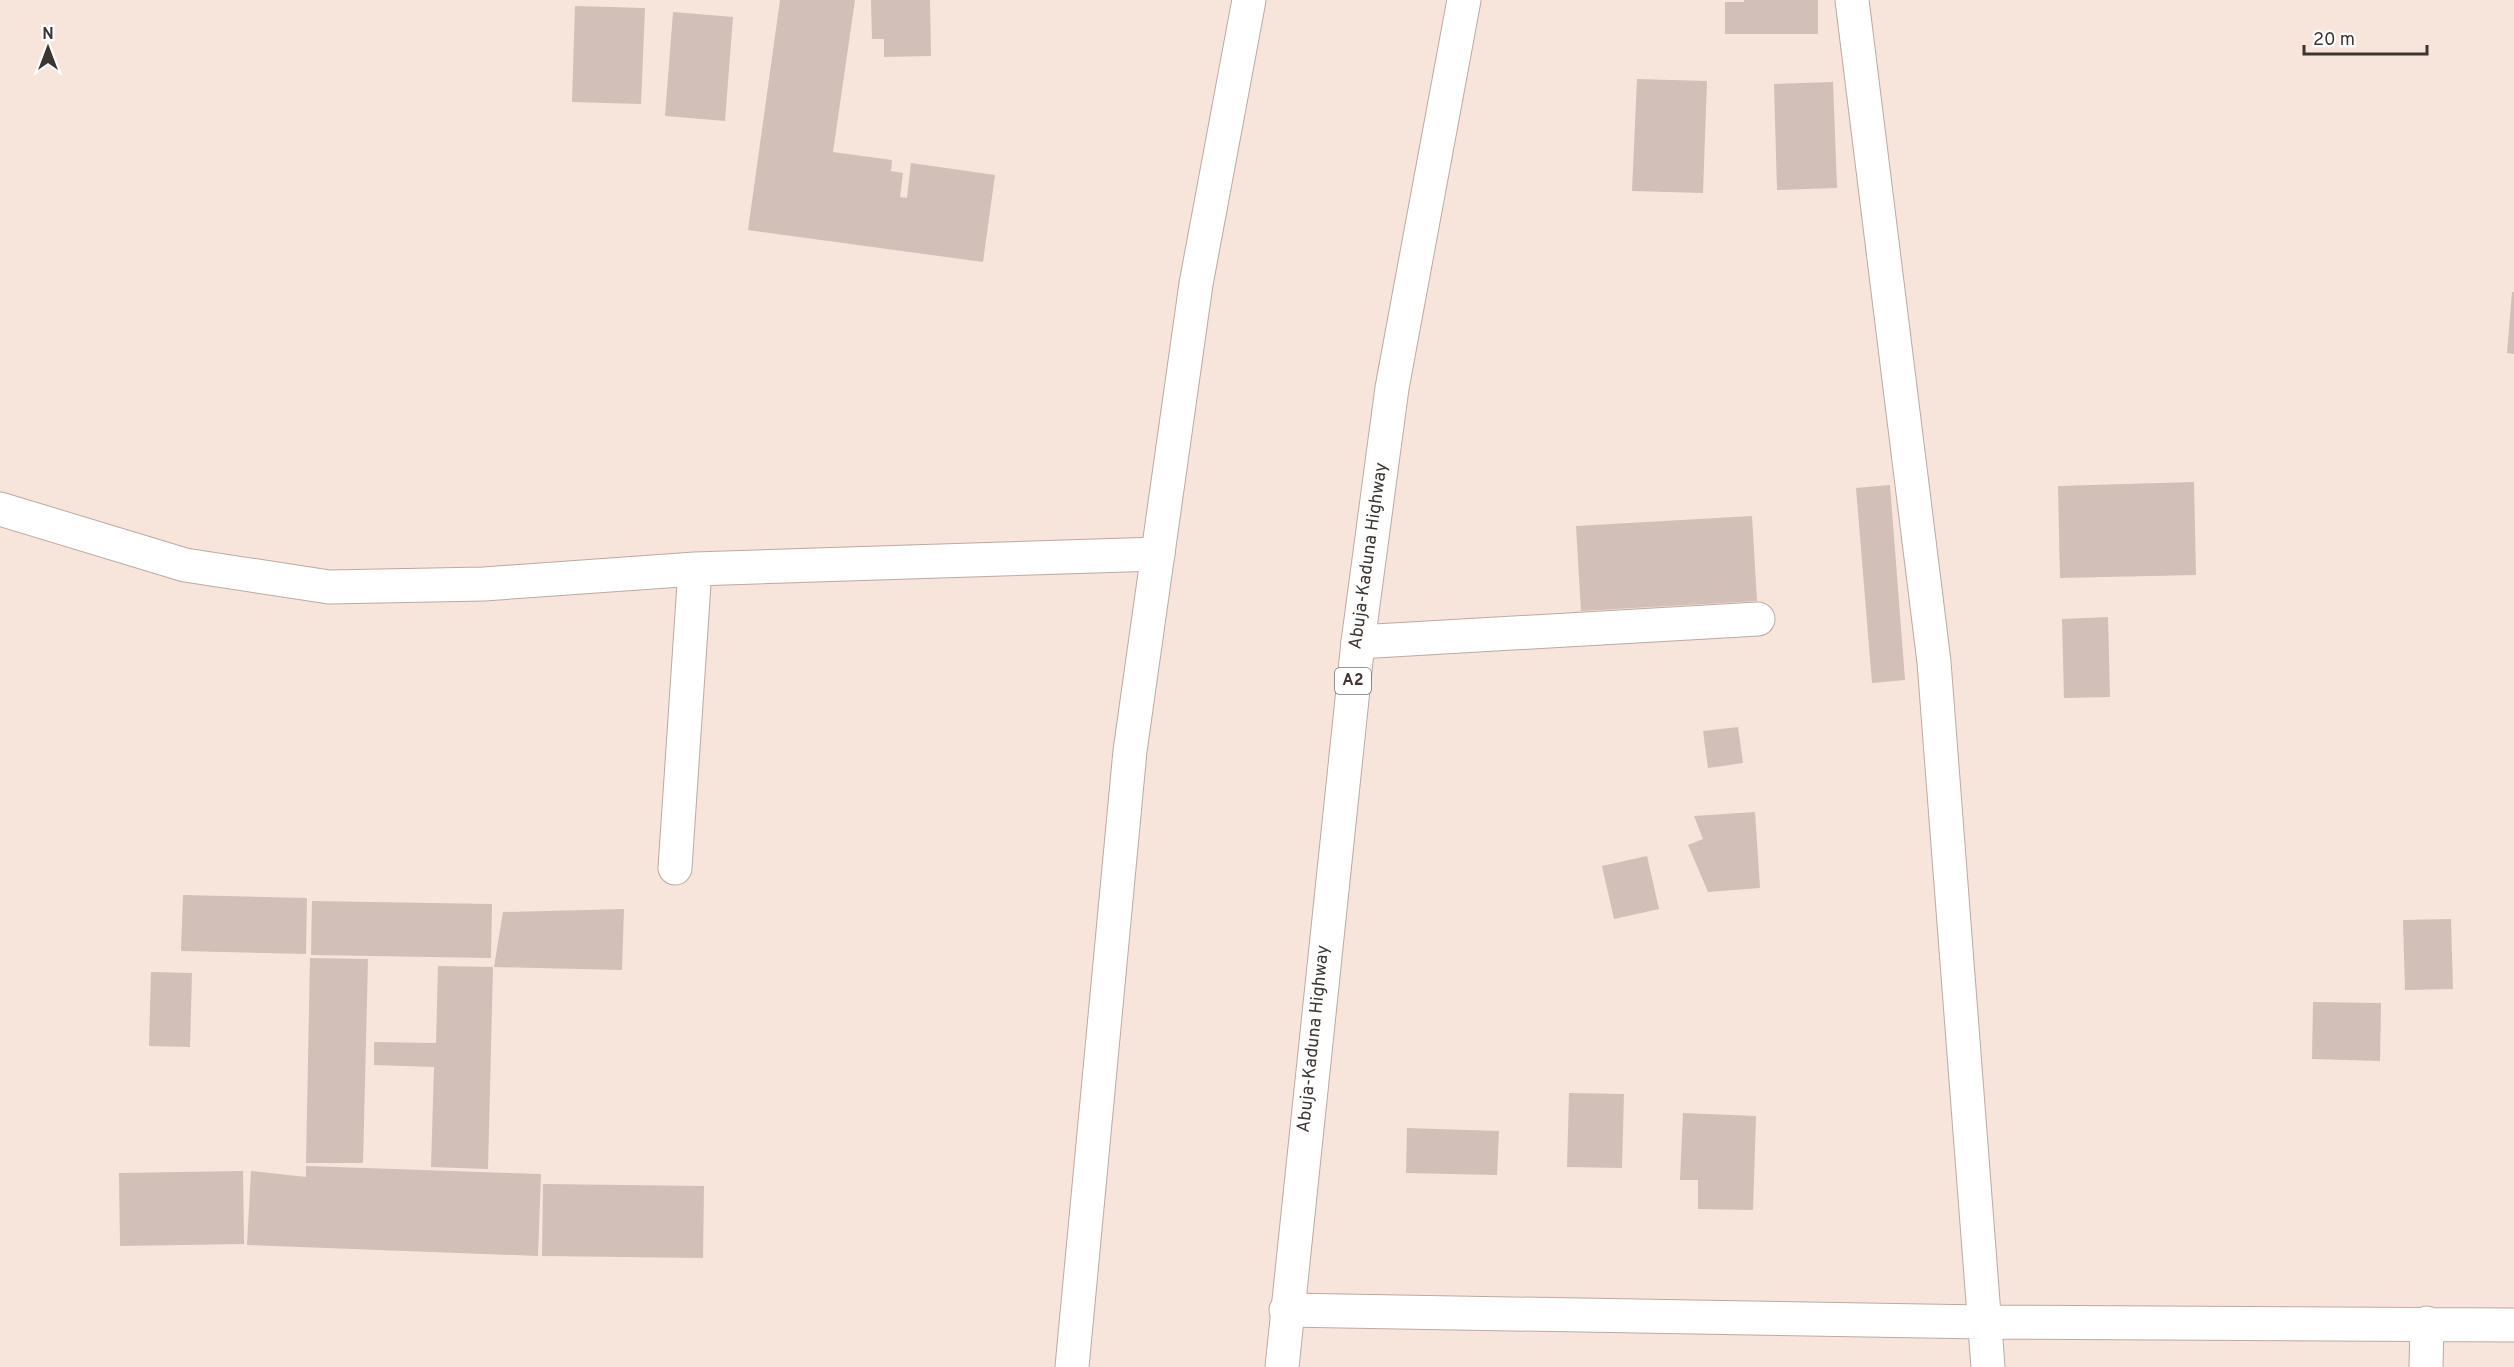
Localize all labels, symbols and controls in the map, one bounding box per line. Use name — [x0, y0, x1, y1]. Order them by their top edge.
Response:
north arrow — [18, 18, 78, 78]
scale bar — [2304, 18, 2427, 56]
text: N — [42, 25, 54, 45]
text: 20 m — [2313, 29, 2355, 52]
street label: Abuja-Kaduna Highway — [1344, 461, 1394, 651]
road number: A2 — [1335, 668, 1371, 694]
street label: Abuja-Kaduna Highway — [1293, 944, 1335, 1134]

